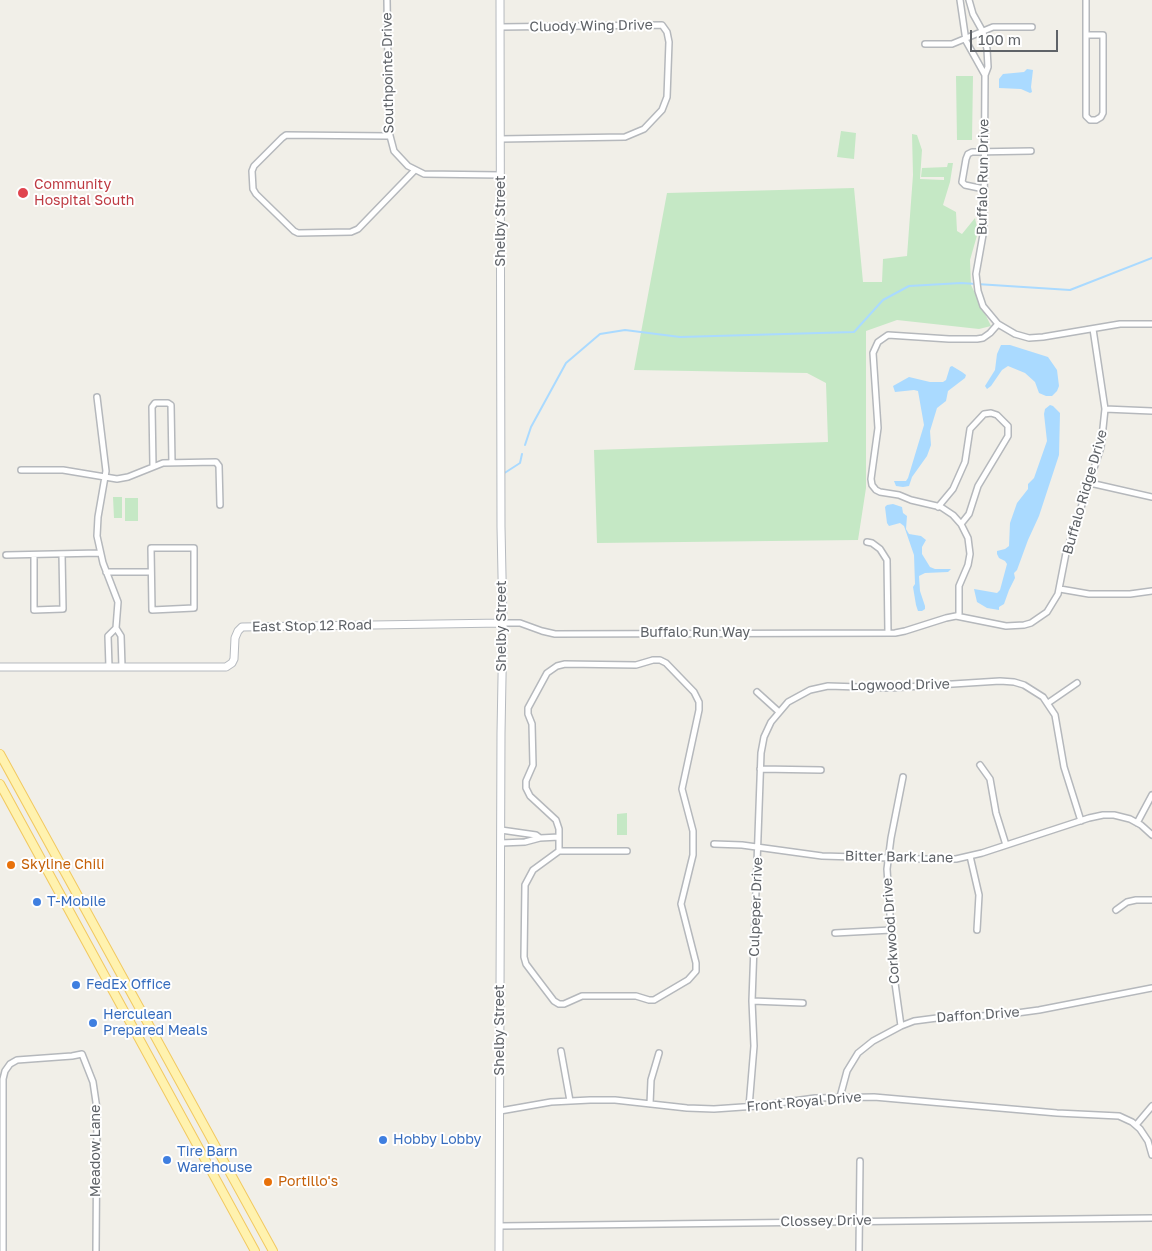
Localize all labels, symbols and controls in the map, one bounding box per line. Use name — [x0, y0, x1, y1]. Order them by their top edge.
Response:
street label: Southpointe Drive — [379, 12, 397, 134]
street label: Cluody Wing Drive — [529, 17, 653, 35]
scale bar — [972, 20, 1060, 52]
text: 100 m — [978, 30, 1021, 48]
street label: Buffalo Run Drive — [974, 119, 992, 235]
street label: Shelby Street — [493, 175, 509, 267]
place label: Community Hospital South — [34, 177, 134, 210]
marker: Community Hospital South — [16, 186, 30, 200]
street label: Buffalo Ridge Drive — [1059, 428, 1111, 556]
street label: Shelby Street — [494, 580, 510, 672]
street label: East Stop 12 Road — [252, 617, 372, 635]
street label: Buffalo Run Way — [640, 625, 750, 641]
street label: Logwood Drive — [850, 676, 950, 694]
street label: Bitter Bark Lane — [845, 848, 953, 866]
place label: Skyline Chili — [21, 857, 104, 873]
street label: Culpeper Drive — [746, 857, 766, 957]
marker: Skyline Chili — [5, 859, 17, 871]
street label: Corkwood Drive — [879, 877, 903, 985]
place label: T-Mobile — [47, 894, 106, 910]
marker: T-Mobile — [31, 896, 43, 908]
place label: FedEx Office — [86, 977, 171, 993]
marker: FedEx Office — [70, 979, 82, 991]
street label: Shelby Street — [492, 984, 508, 1076]
street label: Daffon Drive — [936, 1004, 1020, 1026]
place label: Herculean Prepared Meals — [103, 1007, 208, 1040]
marker: Herculean Prepared Meals — [87, 1017, 99, 1029]
street label: Front Royal Drive — [746, 1089, 862, 1115]
street label: Meadow Lane — [88, 1105, 104, 1197]
place label: Hobby Lobby — [393, 1132, 481, 1148]
marker: Hobby Lobby — [377, 1134, 389, 1146]
place label: Tire Barn Warehouse — [177, 1144, 252, 1176]
marker: Tire Barn Warehouse — [161, 1154, 173, 1166]
place label: Portillo's — [278, 1174, 338, 1190]
marker: Portillo's — [262, 1176, 274, 1188]
street label: Clossey Drive — [780, 1212, 872, 1230]

